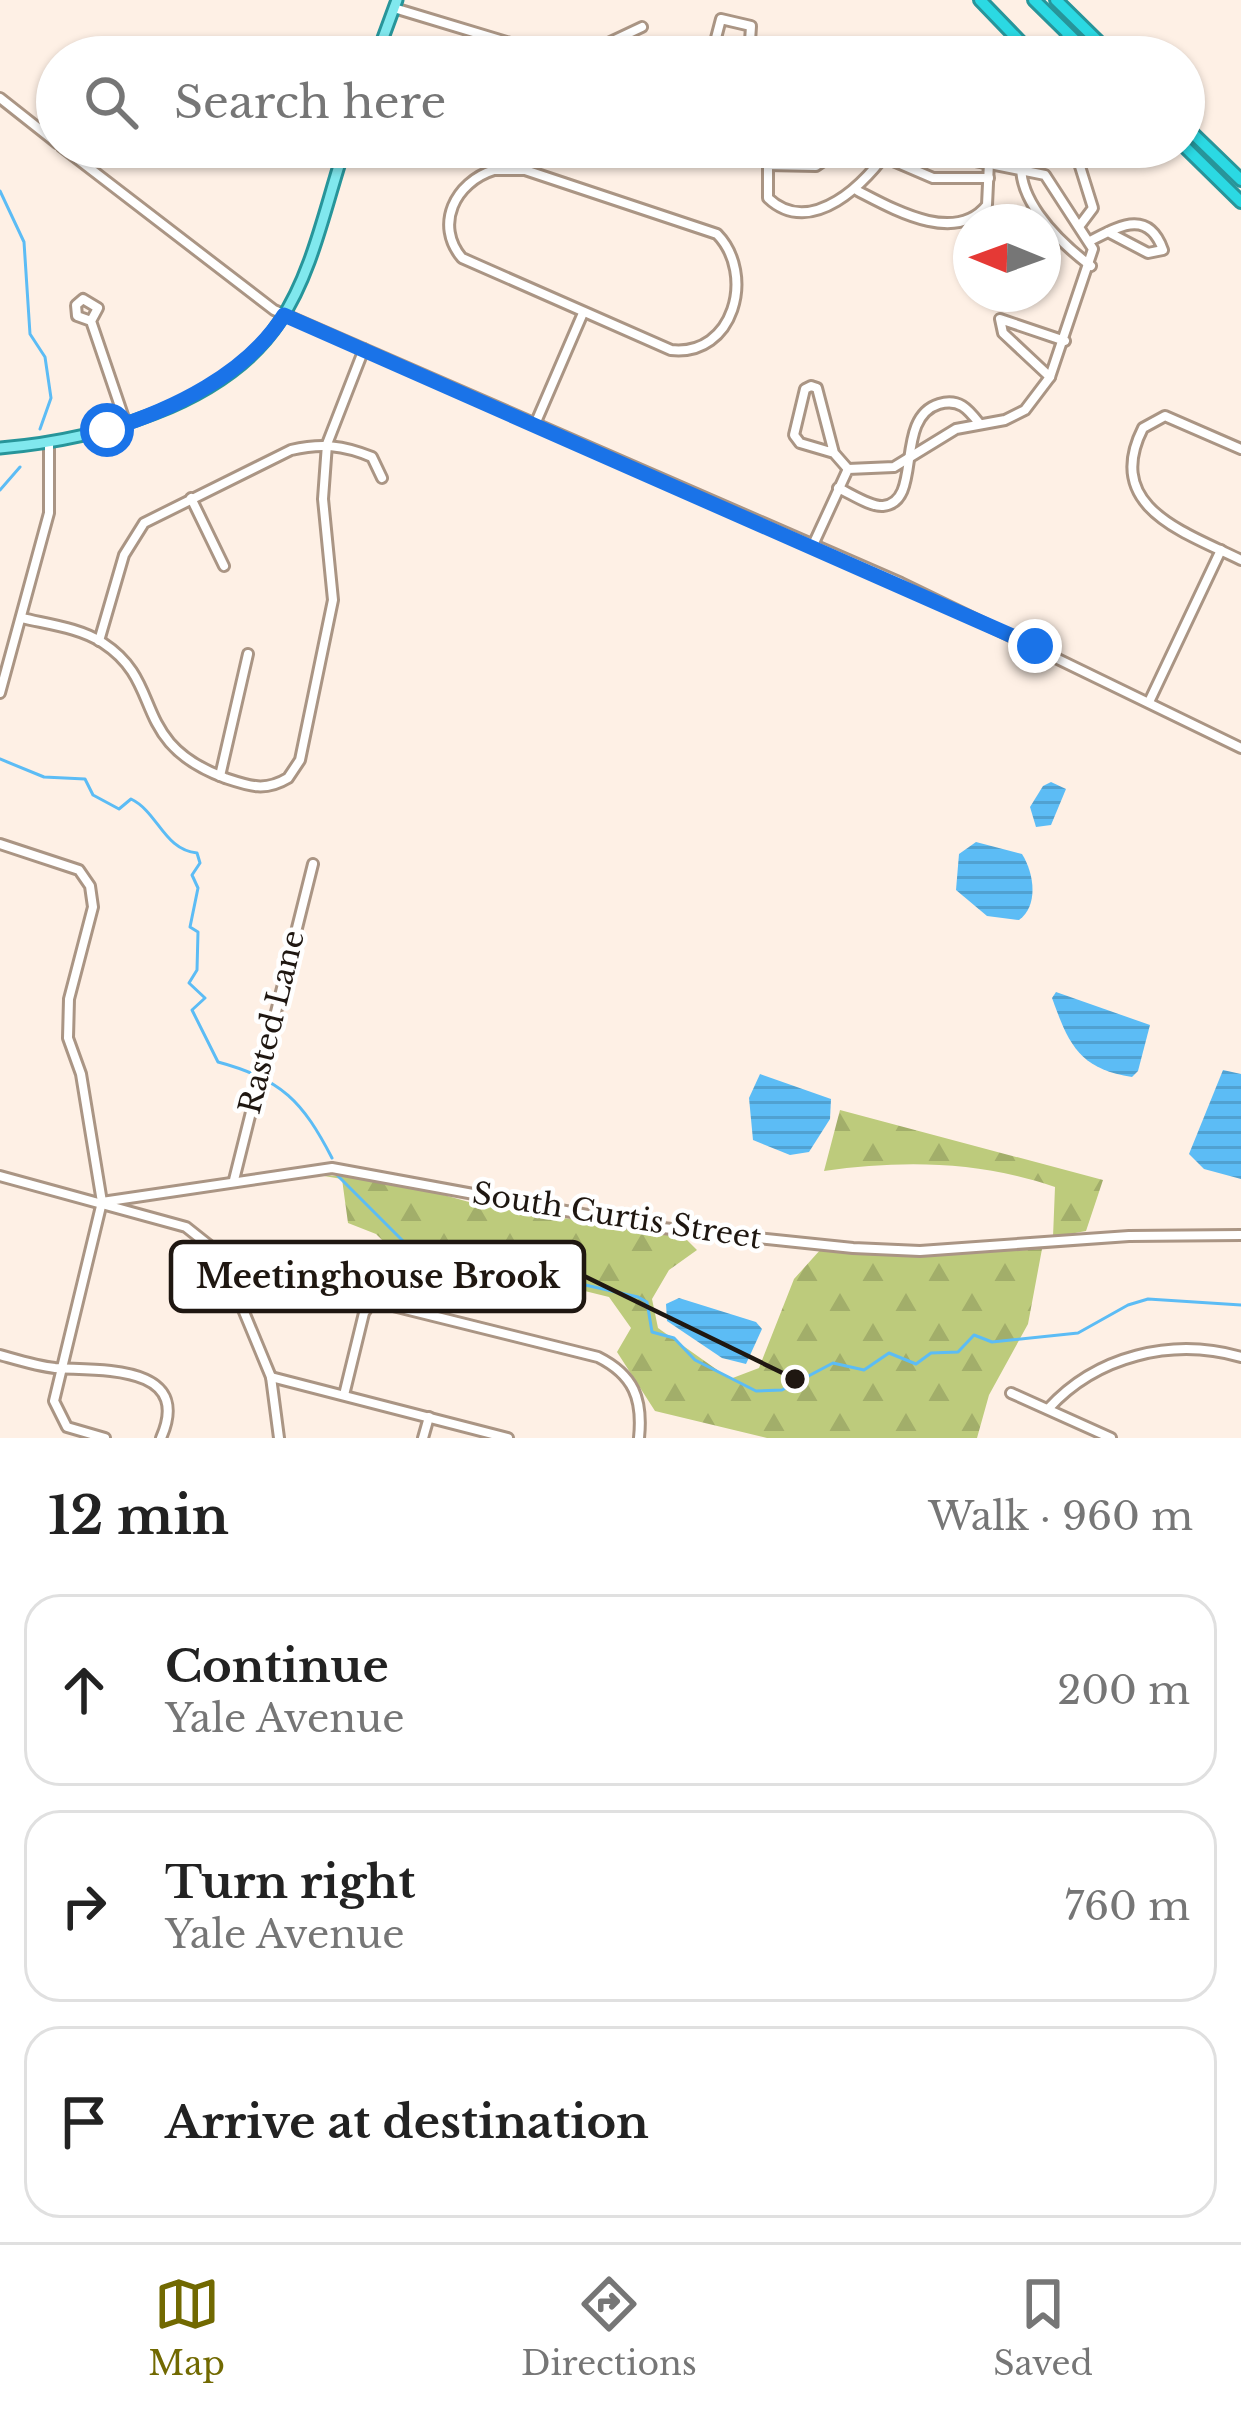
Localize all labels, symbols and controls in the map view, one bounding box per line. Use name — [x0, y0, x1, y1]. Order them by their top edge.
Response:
search box — [36, 36, 1205, 168]
icon: search — [78, 69, 144, 135]
text: Search here — [174, 74, 446, 130]
north arrow — [953, 204, 1061, 312]
route start — [80, 403, 134, 457]
route end — [1008, 619, 1062, 673]
street label: Rasted Lane — [231, 926, 312, 1117]
street label: South Curtis Street — [470, 1174, 765, 1257]
callout: Meetinghouse Brook — [171, 1242, 584, 1311]
text: Meetinghouse Brook — [196, 1256, 561, 1297]
text: 12 min — [48, 1485, 229, 1548]
text: Walk · 960 m — [928, 1492, 1193, 1541]
text: Continue — [165, 1638, 389, 1694]
icon: ahead — [51, 1657, 117, 1723]
text: 200 m — [1057, 1666, 1190, 1715]
text: Yale Avenue — [165, 1694, 405, 1743]
text: Turn right — [165, 1854, 415, 1910]
icon: right — [51, 1873, 117, 1939]
text: 760 m — [1064, 1882, 1190, 1931]
text: Yale Avenue — [165, 1910, 405, 1959]
icon: arrive — [51, 2089, 117, 2155]
text: Arrive at destination — [165, 2094, 649, 2150]
tab: Map — [148, 2271, 225, 2384]
tab: Directions — [521, 2271, 697, 2384]
tab: Saved — [993, 2271, 1093, 2384]

